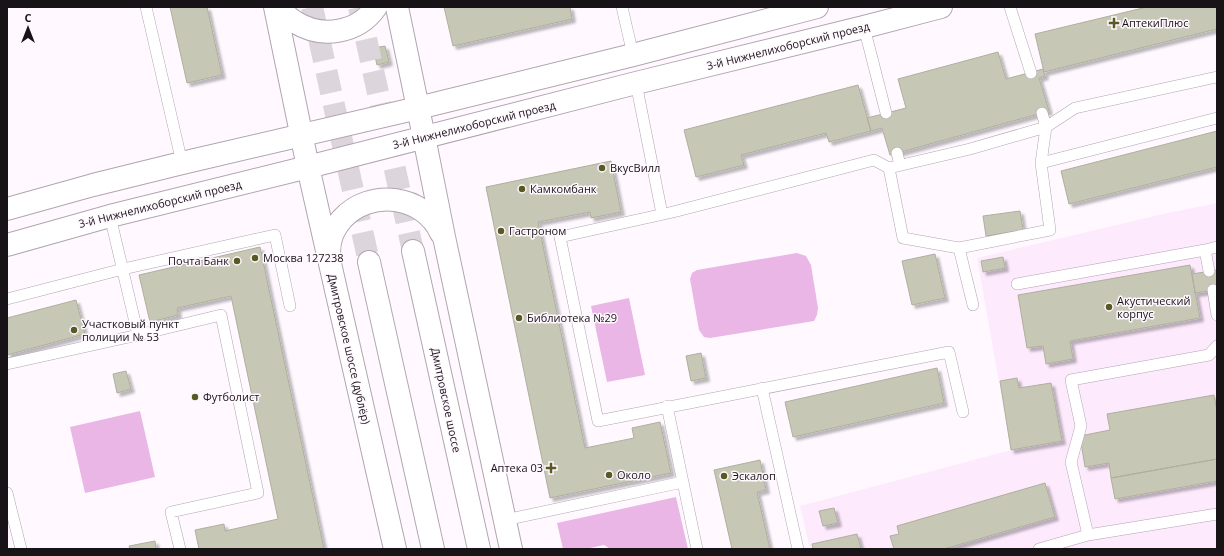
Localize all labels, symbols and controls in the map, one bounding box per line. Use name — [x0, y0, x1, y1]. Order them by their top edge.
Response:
north arrow — [8, 8, 48, 48]
text: С — [24, 10, 32, 25]
place label: АптекиПлюс — [1122, 15, 1189, 30]
street label: 3-й Нижнелихоборский проезд — [705, 18, 872, 73]
marker: АптекиПлюс — [1109, 18, 1119, 28]
street label: 3-й Нижнелихоборский проезд — [391, 97, 558, 152]
place label: ВкусВилл — [610, 160, 660, 175]
marker: ВкусВилл — [597, 163, 607, 173]
street label: 3-й Нижнелихоборский проезд — [77, 176, 244, 231]
place label: Камкомбанк — [530, 181, 597, 196]
marker: Камкомбанк — [517, 184, 527, 194]
place label: Гастроном — [509, 223, 566, 238]
marker: Гастроном — [496, 226, 506, 236]
place label: Москва 127238 — [263, 250, 344, 265]
place label: Почта Банк — [168, 253, 229, 268]
marker: Москва 127238 — [250, 253, 260, 263]
marker: Почта Банк — [232, 256, 242, 266]
street label: Дмитровское шоссе (дублёр) — [325, 272, 374, 426]
place label: Акустический корпус — [1117, 293, 1190, 321]
marker: Акустический корпус — [1104, 302, 1114, 312]
place label: Библиотека №29 — [527, 310, 617, 325]
marker: Библиотека №29 — [514, 313, 524, 323]
place label: Участковый пункт полиции № 53 — [82, 316, 179, 344]
marker: Участковый пункт полиции № 53 — [69, 325, 79, 335]
street label: Дмитровское шоссе — [428, 346, 465, 454]
place label: Футболист — [203, 389, 259, 404]
marker: Футболист — [190, 392, 200, 402]
place label: Аптека 03 — [491, 460, 543, 475]
marker: Аптека 03 — [546, 463, 556, 473]
place label: Около — [617, 467, 651, 482]
place label: Эскалоп — [732, 468, 776, 483]
marker: Около — [604, 470, 614, 480]
marker: Эскалоп — [719, 471, 729, 481]

